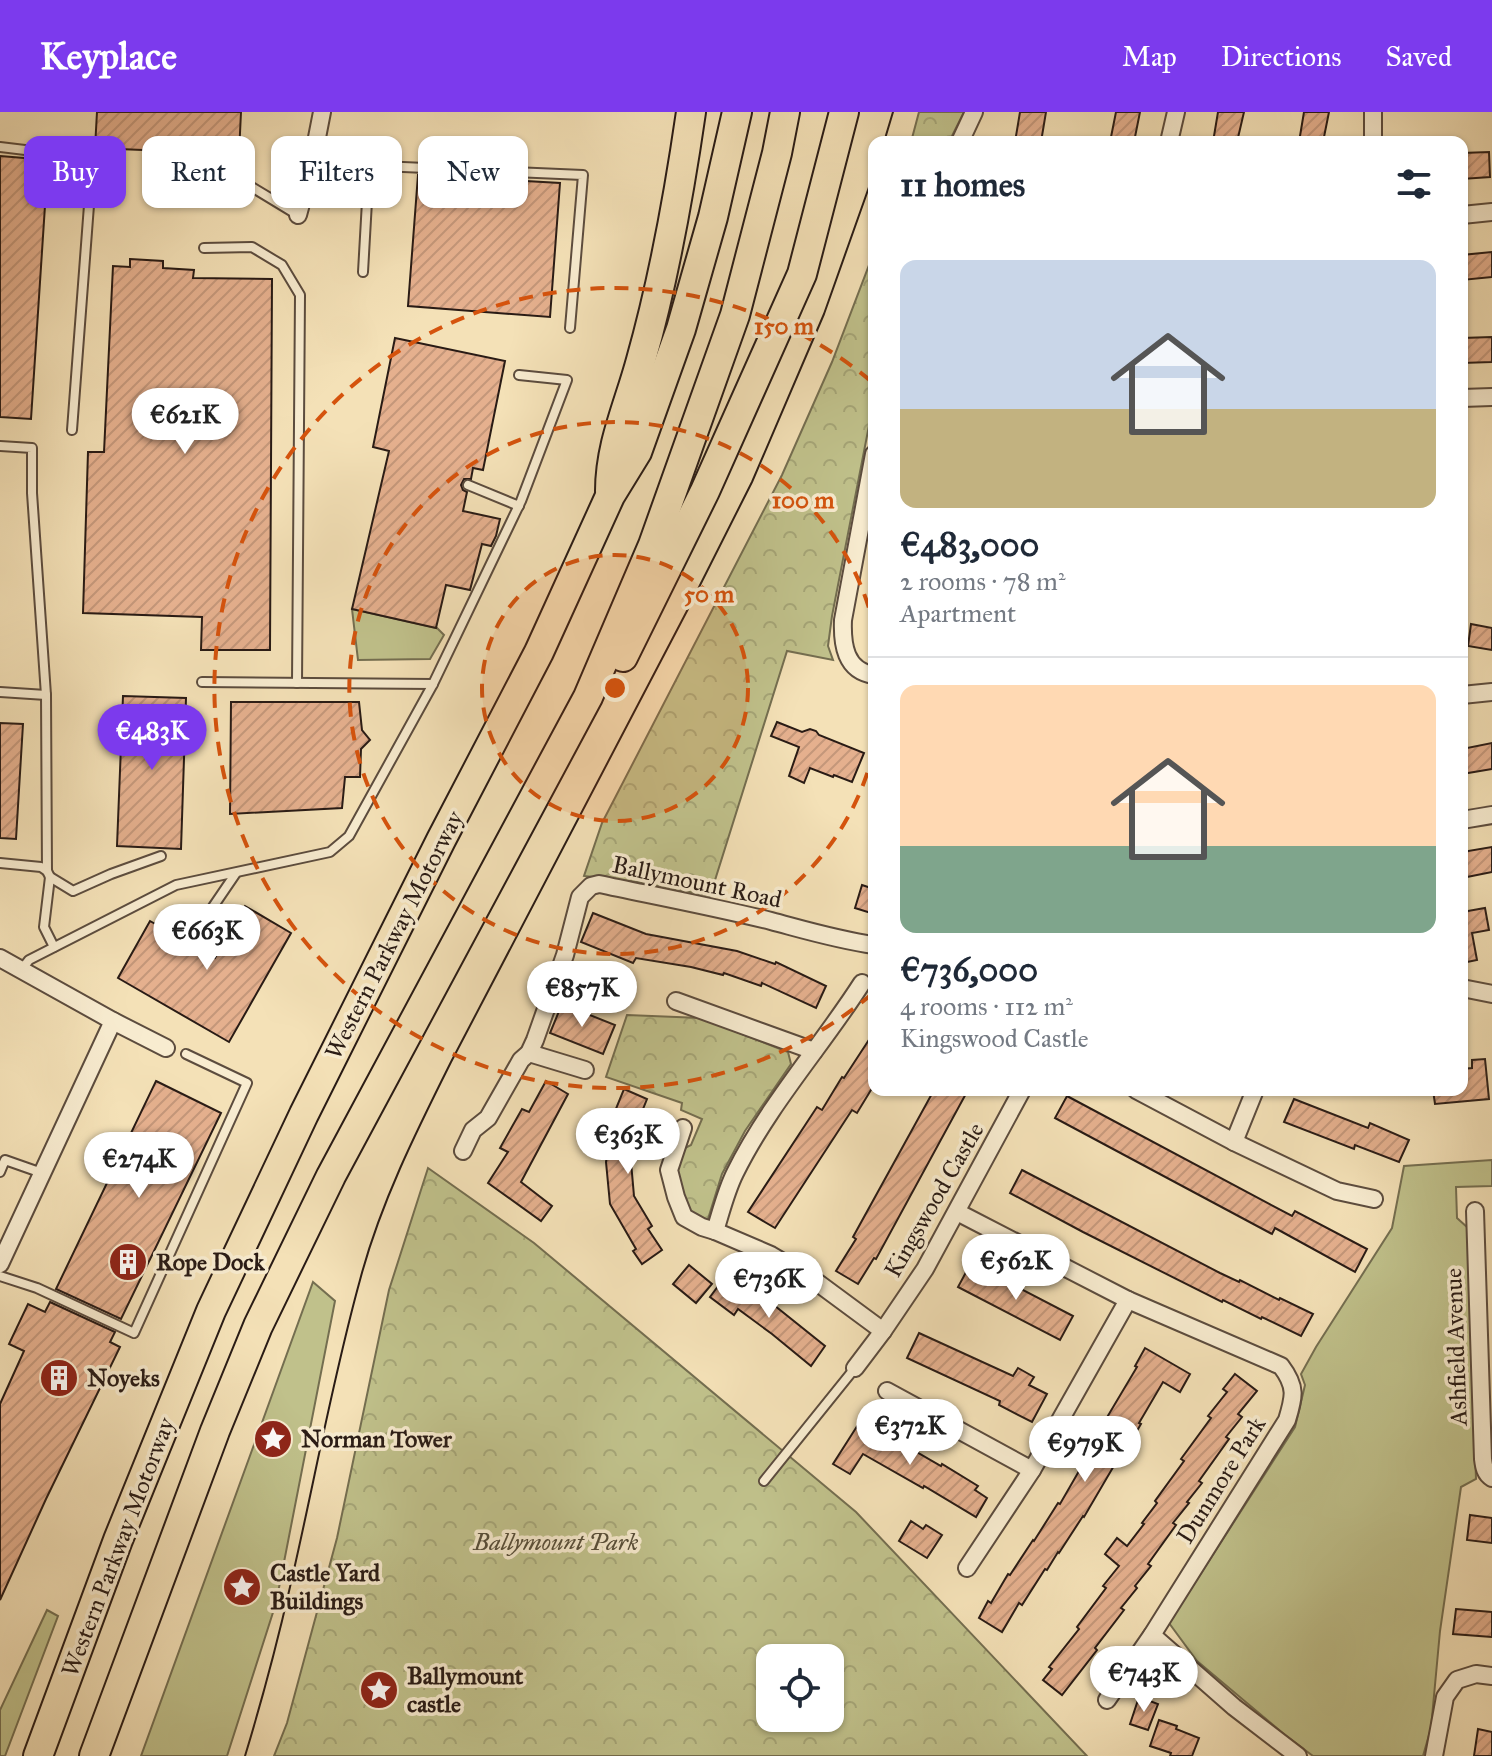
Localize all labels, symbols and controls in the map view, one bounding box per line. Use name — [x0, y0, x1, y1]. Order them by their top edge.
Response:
text: Keyplace — [40, 33, 177, 79]
text: Map — [1122, 39, 1177, 74]
text: Directions — [1221, 39, 1342, 74]
text: Saved — [1386, 39, 1452, 74]
chip: Buy — [24, 136, 126, 208]
chip: Rent — [142, 136, 255, 208]
chip: Filters — [271, 136, 402, 208]
chip: New — [418, 136, 528, 208]
icon: filters — [1392, 162, 1436, 206]
text: 11 homes — [900, 164, 1025, 205]
text: 150 m — [754, 311, 815, 341]
icon: home — [1096, 312, 1240, 456]
pin: €621K — [129, 388, 241, 456]
text: €621K — [150, 398, 220, 430]
text: 100 m — [772, 485, 835, 515]
text: €483,000 — [900, 524, 1039, 565]
text: 2 rooms · 78 m² — [900, 565, 1065, 597]
text: 50 m — [684, 579, 735, 609]
text: Apartment — [900, 597, 1016, 629]
centre of rings — [601, 674, 629, 702]
pin: €483K — [96, 704, 208, 772]
text: €483K — [116, 714, 188, 746]
icon: home — [1096, 737, 1240, 881]
street label: Western Parkway Motorway — [318, 805, 470, 1064]
street label: Ballymount Road — [609, 849, 785, 915]
pin: €663K — [151, 904, 263, 972]
text: €663K — [171, 914, 243, 946]
text: €736,000 — [900, 949, 1038, 990]
pin: €857K — [526, 961, 638, 1029]
text: €857K — [545, 971, 619, 1003]
text: 4 rooms · 112 m² — [900, 990, 1073, 1022]
text: Kingswood Castle — [900, 1022, 1089, 1054]
pin: €363K — [572, 1108, 684, 1176]
street label: Kingswood Castle — [877, 1117, 991, 1283]
text: €363K — [594, 1118, 662, 1150]
pin: €274K — [83, 1132, 195, 1200]
text: €274K — [102, 1142, 176, 1174]
pin: €562K — [960, 1234, 1072, 1302]
building icon: Rope Dock — [107, 1241, 149, 1283]
text: €562K — [980, 1244, 1052, 1276]
place label: Rope Dock — [156, 1247, 265, 1277]
pin: €736K — [713, 1252, 825, 1320]
text: €736K — [733, 1262, 805, 1294]
street label: Ashfield Avenue — [1438, 1268, 1474, 1427]
building icon: Noyeks — [38, 1357, 80, 1399]
place label: Noyeks — [87, 1363, 160, 1393]
pin: €372K — [854, 1399, 966, 1467]
text: €372K — [874, 1409, 946, 1441]
street label: Dunmore Park — [1170, 1410, 1272, 1549]
street label: Western Parkway Motorway — [55, 1413, 182, 1681]
pin: €979K — [1029, 1416, 1141, 1484]
place icon: Norman Tower — [252, 1418, 294, 1460]
place label: Norman Tower — [301, 1424, 453, 1454]
text: €979K — [1047, 1426, 1123, 1458]
park label: Ballymount Park — [472, 1527, 639, 1557]
place label: Castle Yard Buildings — [270, 1558, 381, 1616]
place icon: Castle Yard Buildings — [221, 1566, 263, 1608]
map controls — [756, 1644, 844, 1732]
button: locate — [756, 1644, 844, 1732]
pin: €743K — [1088, 1646, 1200, 1714]
text: €743K — [1108, 1656, 1180, 1688]
place label: Ballymount castle — [407, 1661, 524, 1719]
place icon: Ballymount castle — [358, 1669, 400, 1711]

